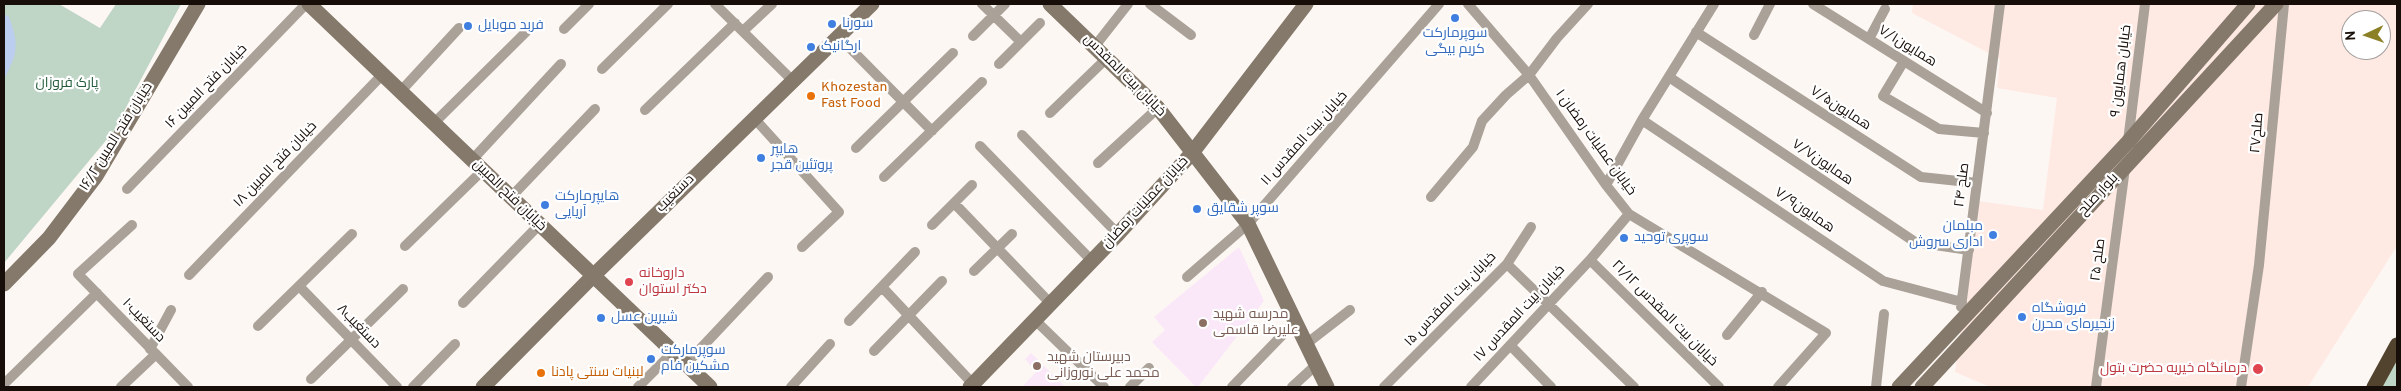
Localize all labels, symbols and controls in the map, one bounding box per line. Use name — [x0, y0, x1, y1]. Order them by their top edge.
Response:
north arrow — [2341, 10, 2391, 60]
marker: سوپرمارکت کریم بیگی — [1449, 12, 1461, 24]
place label: سورنا — [842, 16, 873, 32]
place label: فربد موبایل — [478, 18, 544, 34]
marker: سورنا — [826, 18, 838, 30]
marker: فربد موبایل — [462, 20, 474, 32]
street label: همایون۷/۱ — [1875, 22, 1939, 72]
street label: خیابان همایون ۹ — [2108, 24, 2136, 118]
place label: سوپرمارکت کریم بیگی — [1423, 26, 1487, 58]
text: N — [2343, 30, 2360, 41]
street label: خیابان بیت المقدس — [1079, 31, 1169, 121]
place label: ارگانیک — [821, 39, 861, 55]
street label: خیابان فتح المبین ۱۶ — [163, 41, 251, 133]
marker: ارگانیک — [805, 41, 817, 53]
park label: پارک فروزان — [36, 76, 98, 92]
street label: خیابان فتح المبین ۱۶/۲ — [77, 80, 157, 194]
place label: Khozestan Fast Food — [821, 80, 887, 112]
street label: همایون۷/۵ — [1806, 83, 1874, 135]
street label: خیابان عملیات رمضان ۱ — [1551, 87, 1639, 199]
street label: خیابان بیت المقدس ۱۱ — [1258, 88, 1352, 190]
marker: Khozestan Fast Food — [805, 90, 817, 102]
street label: صلح۲۷ — [2248, 112, 2268, 154]
street label: خیابان فتح المبین ۱۸ — [231, 119, 321, 211]
street label: همایون۷/۷ — [1788, 136, 1856, 190]
place label: هایپر پروتئین قجر — [771, 142, 833, 174]
marker: هایپر پروتئین قجر — [755, 152, 767, 164]
street label: خیابان عملیات رمضان — [1099, 154, 1193, 252]
street label: خیابان فتح المبین — [469, 157, 549, 235]
street label: صلح ۲۴ — [1952, 162, 1974, 208]
street label: بلوار صلح — [2075, 170, 2123, 220]
street label: دستغیب — [653, 171, 699, 217]
street label: همایون۷/۹ — [1771, 185, 1837, 237]
place label: هایپرمارکت آریایی — [555, 189, 619, 222]
marker: هایپرمارکت آریایی — [539, 199, 551, 211]
place label: سوپر شقایق — [1207, 201, 1279, 217]
marker: سوپر شقایق — [1191, 203, 1203, 215]
place label: مبلمان اداری سروش — [1909, 219, 1983, 252]
marker: مبلمان اداری سروش — [1987, 229, 1999, 241]
place label: سوپری توحید — [1634, 230, 1709, 246]
marker: سوپری توحید — [1618, 232, 1630, 244]
street label: صلح ۲۵ — [2088, 238, 2110, 282]
street label: خیابان بیت المقدس ۱۵ — [1402, 249, 1500, 351]
street label: خیابان بیت المقدس ۲۱/۱۲ — [1607, 257, 1721, 371]
street label: خیابان بیت المقدس ۱۷ — [1471, 262, 1569, 366]
place label: داروخانه دکتر استوان — [639, 266, 707, 298]
marker: داروخانه دکتر استوان — [623, 276, 635, 288]
street label: دستغیب۱۰ — [118, 295, 168, 347]
street label: دستغیب۸ — [333, 301, 383, 353]
place label: فروشگاه زنجیره‌ای محرن — [2032, 301, 2115, 334]
place label: مدرسه شهید علیرضا قاسمی — [1213, 307, 1299, 340]
place label: شیرین عسل — [611, 310, 678, 326]
marker: فروشگاه زنجیره‌ای محرن — [2016, 311, 2028, 323]
marker: شیرین عسل — [595, 312, 607, 324]
marker: مدرسه شهید علیرضا قاسمی — [1197, 317, 1209, 329]
place label: سوپرمارکت مشکین فام — [661, 343, 730, 376]
place label: دبیرستان شهید محمد علی نوروزانی — [1047, 350, 1160, 382]
marker: سوپرمارکت مشکین فام — [645, 353, 657, 365]
marker: دبیرستان شهید محمد علی نوروزانی — [1031, 360, 1043, 372]
place label: درمانگاه خیریه حضرت بتول — [2100, 361, 2247, 377]
marker: درمانگاه خیریه حضرت بتول — [2251, 362, 2265, 376]
place label: لبنیات سنتی پادنا — [551, 365, 644, 381]
marker: لبنیات سنتی پادنا — [535, 367, 547, 379]

